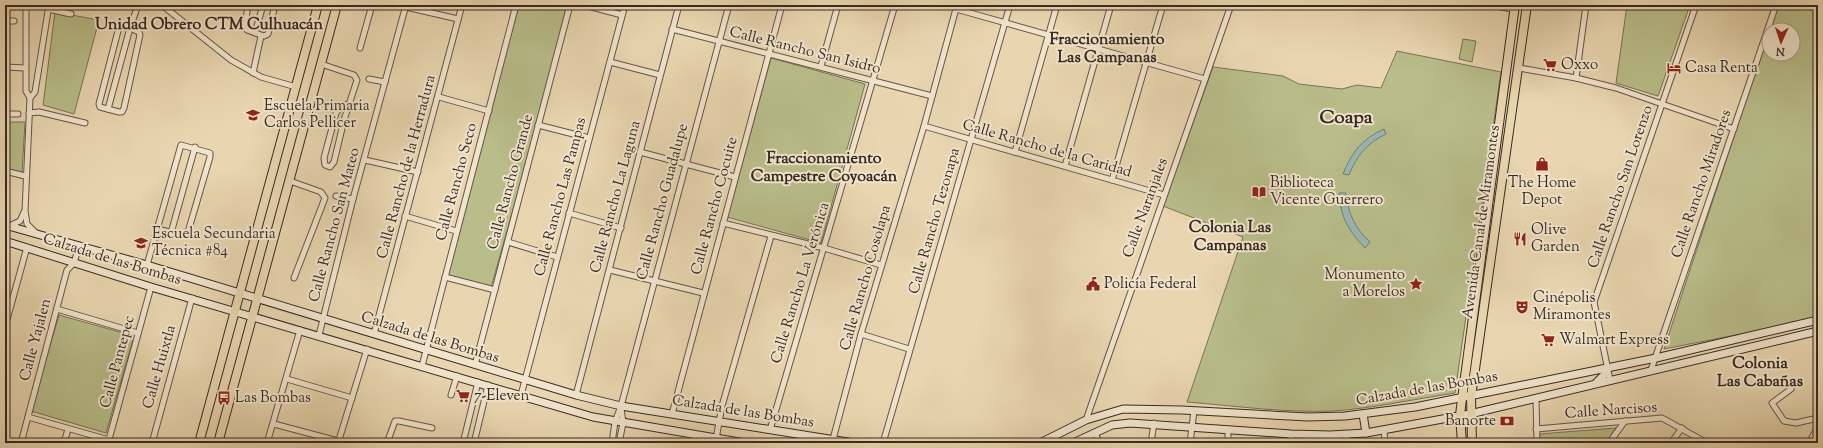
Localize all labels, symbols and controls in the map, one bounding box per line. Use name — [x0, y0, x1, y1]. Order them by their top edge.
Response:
district label: Unidad Obrero CTM Culhuacán — [95, 14, 323, 37]
street label: Calle Rancho San Isidro — [727, 22, 883, 80]
north arrow — [1761, 22, 1801, 62]
district label: Fraccionamiento Las Campanas — [1050, 29, 1165, 70]
text: N — [1776, 43, 1786, 59]
place label: Oxxo — [1561, 55, 1598, 76]
supermarket icon: Oxxo — [1542, 57, 1558, 73]
place label: Casa Renta — [1685, 58, 1758, 79]
hotel icon: Casa Renta — [1666, 60, 1682, 76]
street label: Calle Rancho de la Herradura — [372, 73, 442, 261]
place label: Escuela Primaria Carlos Pellicer — [264, 96, 370, 134]
street label: Calle Rancho San Lorenzo — [1583, 103, 1659, 271]
district label: Coapa — [1319, 105, 1373, 132]
school or university icon: Escuela Primaria Carlos Pellicer — [245, 107, 261, 123]
street label: Calle Rancho Miradores — [1667, 107, 1737, 261]
street label: Calle Rancho Grande — [483, 112, 539, 252]
street label: Calle Rancho Las Pampas — [530, 115, 592, 279]
street label: Calle Rancho de la Caridad — [960, 115, 1135, 183]
street label: Calle Rancho La Laguna — [586, 118, 646, 276]
street label: Calle Rancho Seco — [431, 121, 483, 243]
street label: Calle Rancho Guadalupe — [632, 121, 694, 283]
street label: Avenida Canal de Miramontes — [1458, 124, 1506, 320]
street label: Calle Rancho Cocuite — [686, 135, 744, 277]
street label: Calle Rancho San Mateo — [304, 145, 366, 305]
street label: Calle Rancho Tezonapa — [904, 145, 966, 297]
district label: Fraccionamiento Campestre Coyoacán — [751, 148, 898, 189]
street label: Calle Naranjales — [1118, 155, 1174, 261]
shop icon: The Home Depot — [1534, 156, 1550, 172]
place label: Biblioteca Vicente Guerrero — [1270, 173, 1383, 211]
place label: The Home Depot — [1508, 173, 1576, 211]
library icon: Biblioteca Vicente Guerrero — [1251, 184, 1267, 200]
street label: Calle Rancho La Verónica — [766, 200, 836, 366]
street label: Calle Rancho Cosolapa — [835, 203, 897, 353]
district label: Colonia Las Campanas — [1189, 217, 1271, 258]
place label: Olive Garden — [1531, 220, 1580, 258]
place label: Escuela Secundaria Técnica #84 — [152, 224, 276, 262]
street label: Calzada de las Bombas — [40, 229, 184, 291]
restaurant icon: Olive Garden — [1512, 231, 1528, 247]
school or university icon: Escuela Secundaria Técnica #84 — [133, 235, 149, 251]
place label: Monumento a Morelos — [1325, 265, 1405, 303]
place label: Policía Federal — [1104, 274, 1197, 295]
public building icon: Policía Federal — [1085, 276, 1101, 292]
place icon: Monumento a Morelos — [1408, 276, 1424, 292]
place label: Cinépolis Miramontes — [1533, 288, 1611, 326]
street label: Calle Yajalen — [15, 296, 57, 384]
theatre icon: Cinépolis Miramontes — [1514, 299, 1530, 315]
street label: Calzada de las Bombas — [358, 307, 502, 369]
street label: Calle Pantepec — [96, 313, 141, 411]
street label: Calle Huixtla — [138, 323, 182, 411]
place label: Walmart Express — [1559, 330, 1669, 351]
supermarket icon: Walmart Express — [1540, 332, 1556, 348]
district label: Colonia Las Cabañas — [1717, 353, 1803, 394]
street label: Calzada de las Bombas — [1354, 366, 1500, 412]
place label: 7-Eleven — [474, 386, 530, 407]
place label: Las Bombas — [235, 388, 311, 409]
supermarket icon: 7-Eleven — [455, 388, 471, 404]
bus stop icon: Las Bombas — [216, 390, 232, 406]
street label: Calzada de las Bombas — [670, 390, 816, 434]
street label: Calle Narcisos — [1564, 397, 1658, 425]
place label: Banorte — [1445, 411, 1496, 432]
bank icon: Banorte — [1499, 413, 1515, 429]

